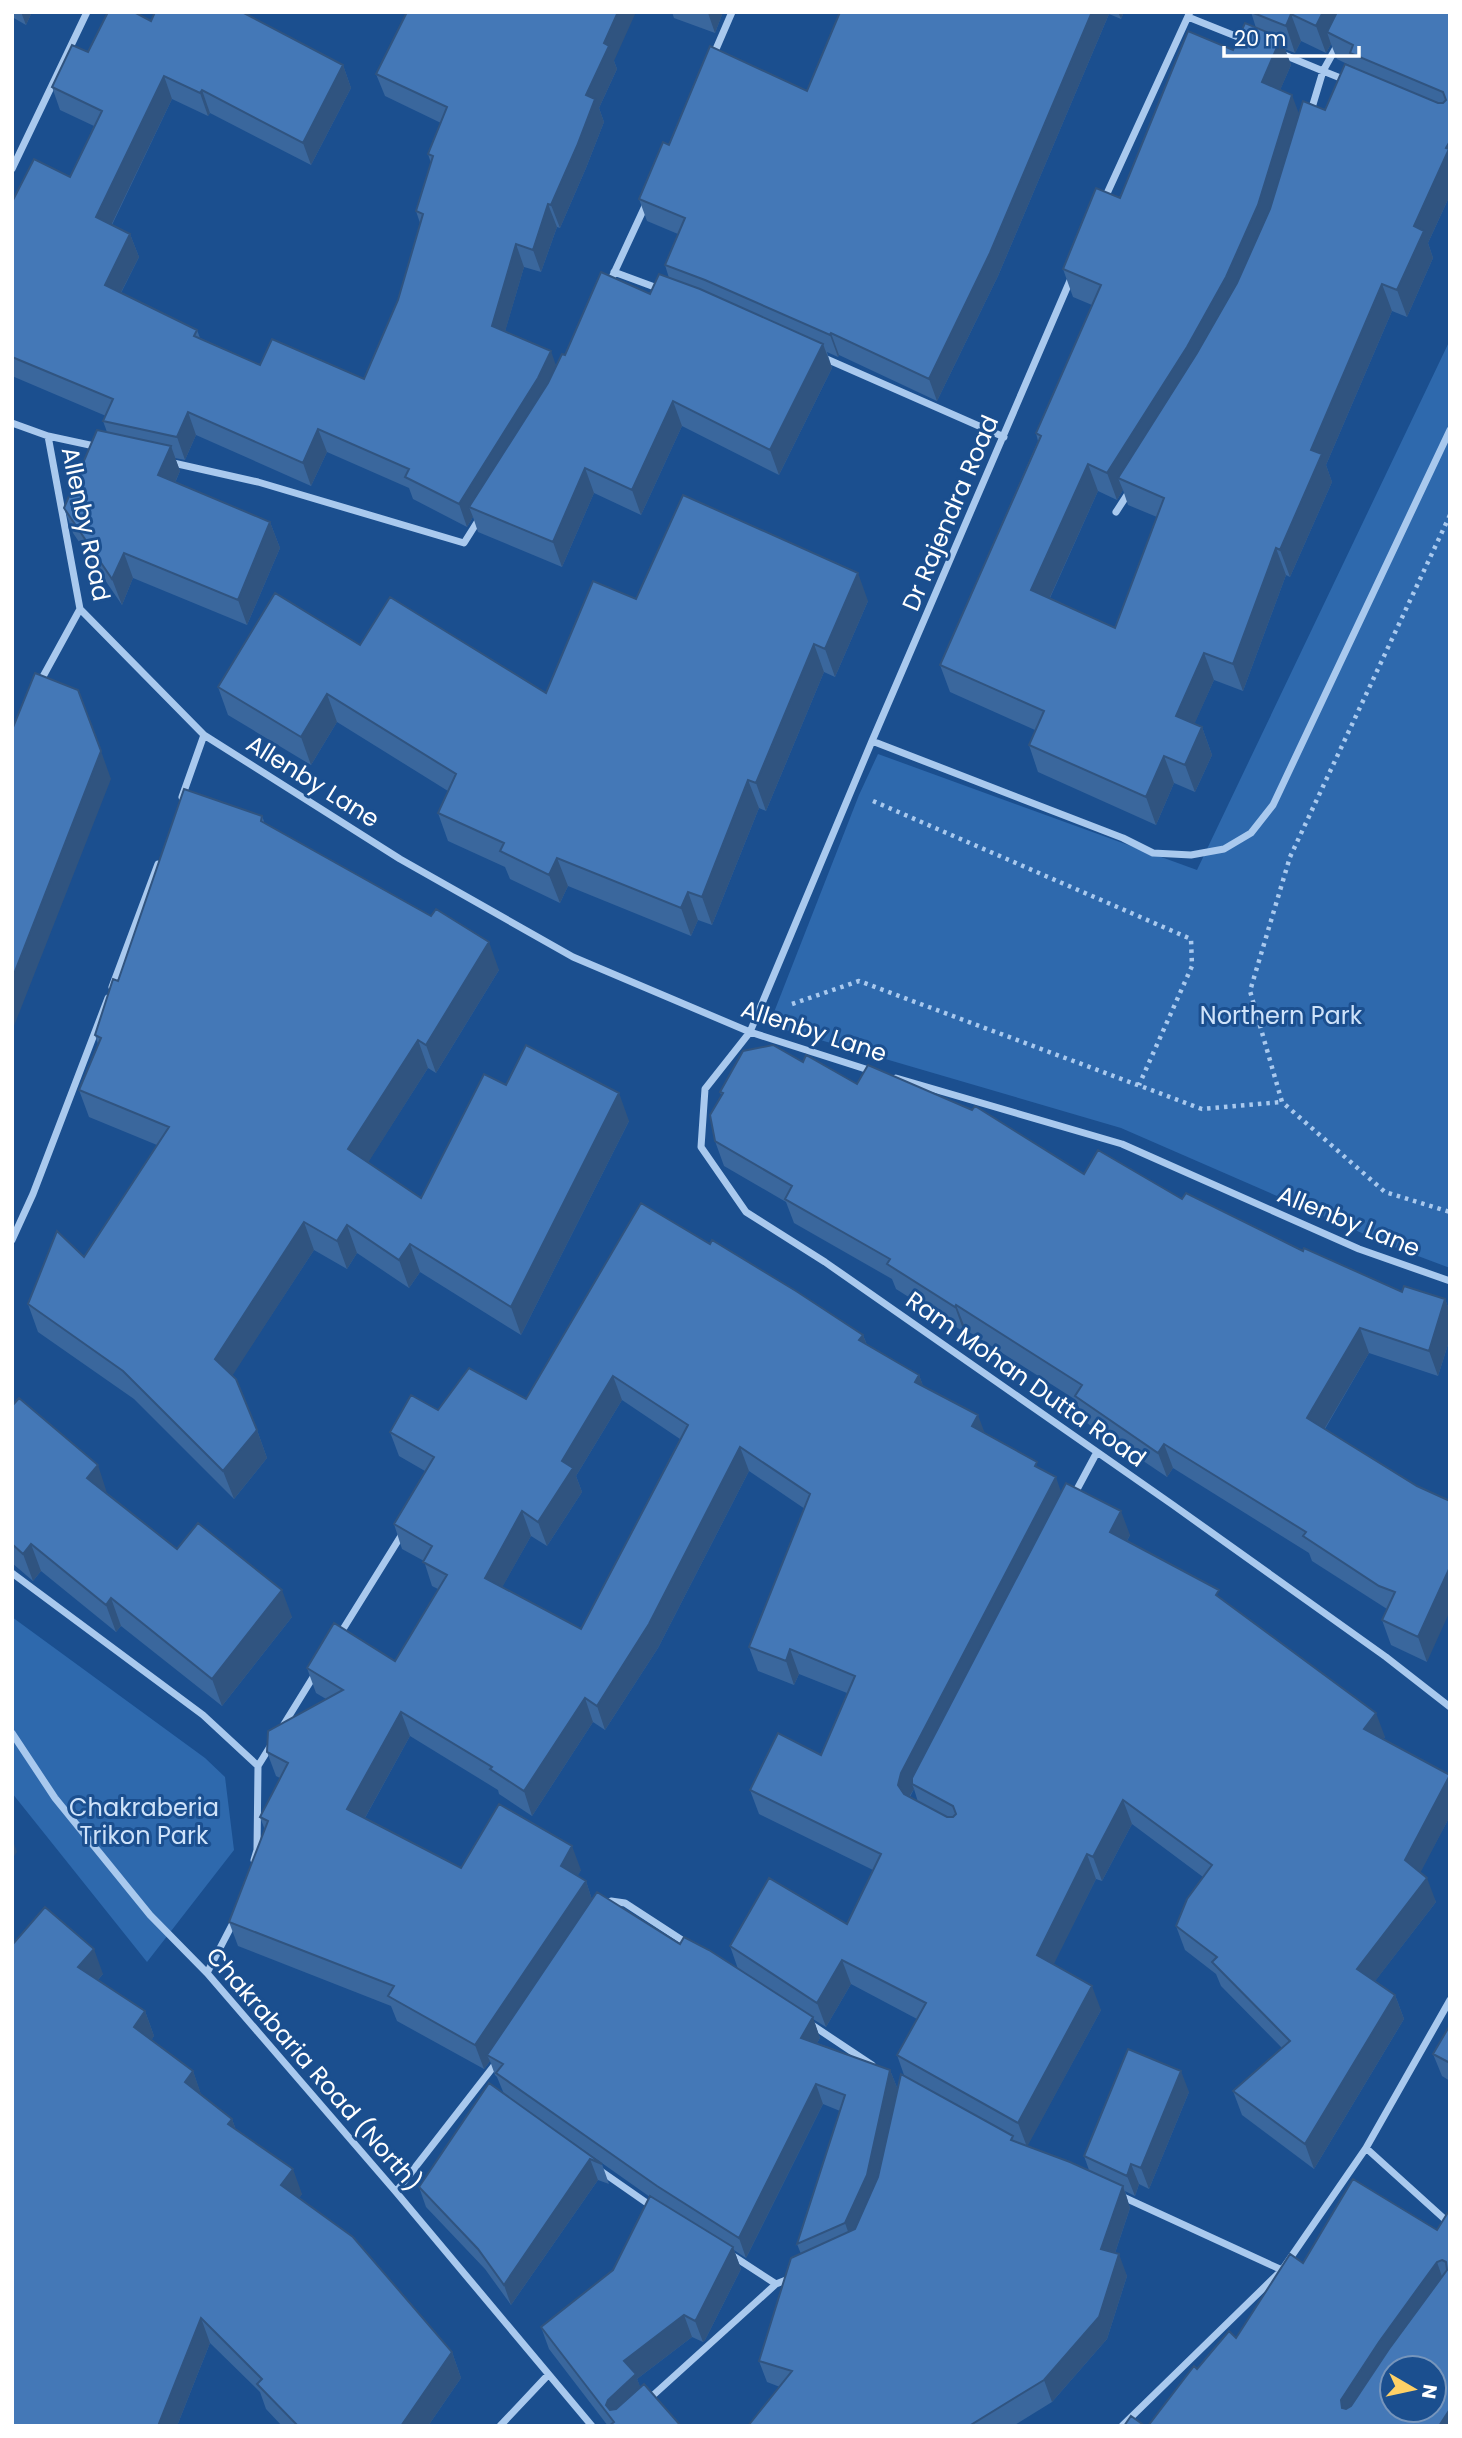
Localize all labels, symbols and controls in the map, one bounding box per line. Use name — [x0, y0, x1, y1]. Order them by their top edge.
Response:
scale bar — [1224, 14, 1359, 58]
text: 20 m — [1234, 24, 1287, 53]
street label: Dr Rajendra Road — [894, 410, 1006, 616]
street label: Allenby Road — [54, 444, 118, 604]
street label: Allenby Lane — [240, 727, 386, 835]
street label: Allenby Lane — [737, 992, 891, 1070]
park label: Northern Park — [1200, 999, 1363, 1032]
street label: Allenby Lane — [1273, 1177, 1425, 1265]
street label: Ram Mohan Dutta Road — [899, 1283, 1153, 1475]
park label: Chakraberia Trikon Park — [69, 1791, 219, 1852]
street label: Chakrabaria Road (North) — [199, 1940, 429, 2198]
north arrow — [1378, 2354, 1448, 2424]
text: N — [1415, 2382, 1444, 2401]

